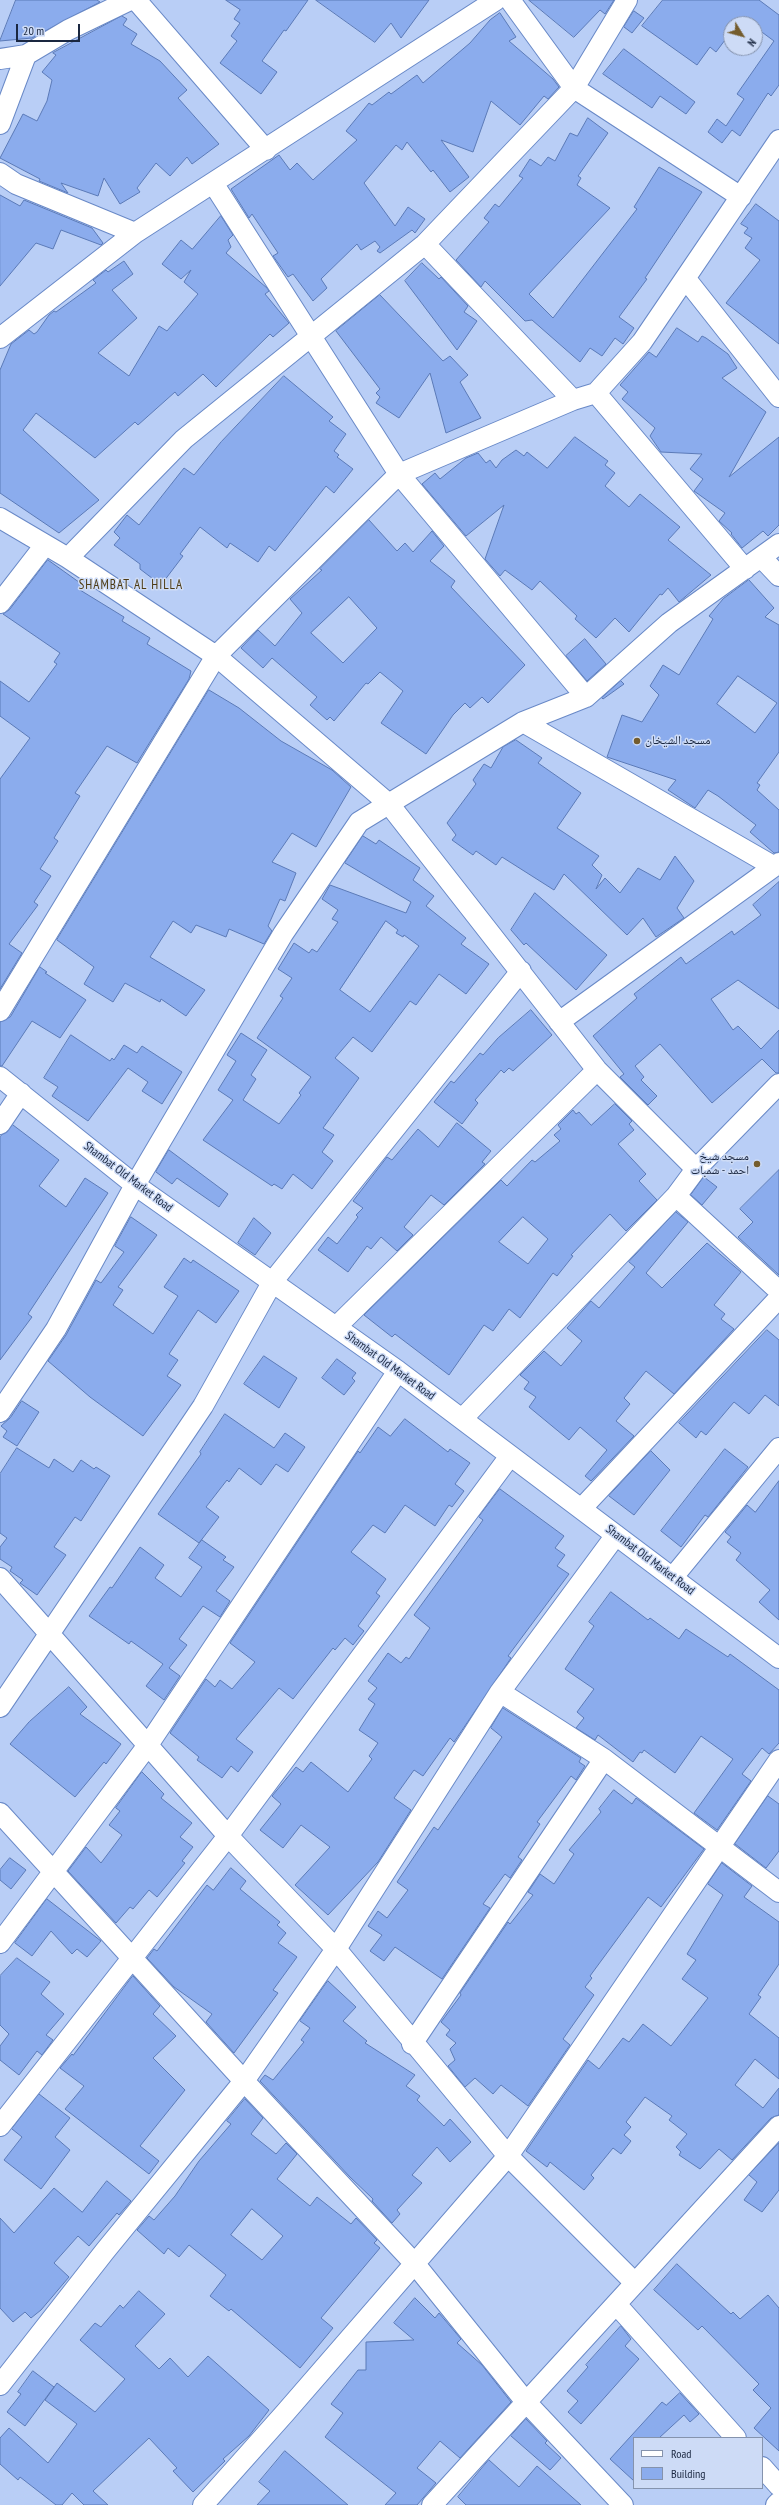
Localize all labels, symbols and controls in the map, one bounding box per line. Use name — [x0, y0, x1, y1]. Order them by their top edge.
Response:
scale bar — [18, 16, 82, 42]
north arrow — [723, 16, 763, 56]
text: 20 m — [23, 23, 44, 38]
text: N — [744, 36, 759, 49]
district label: SHAMBAT AL HILLA — [79, 577, 183, 593]
place label: مسجد الشيخان — [645, 734, 710, 748]
marker: مسجد الشيخان — [632, 736, 642, 746]
street label: Shambat Old Market Road — [81, 1139, 175, 1215]
place label: مسجد شيخ احمد - شمبات — [691, 1150, 749, 1178]
marker: مسجد شيخ احمد - شمبات — [752, 1159, 762, 1169]
street label: Shambat Old Market Road — [342, 1329, 438, 1403]
street label: Shambat Old Market Road — [603, 1522, 697, 1598]
legend — [633, 2437, 763, 2489]
text: Road — [671, 2446, 691, 2461]
text: Building — [671, 2466, 706, 2481]

